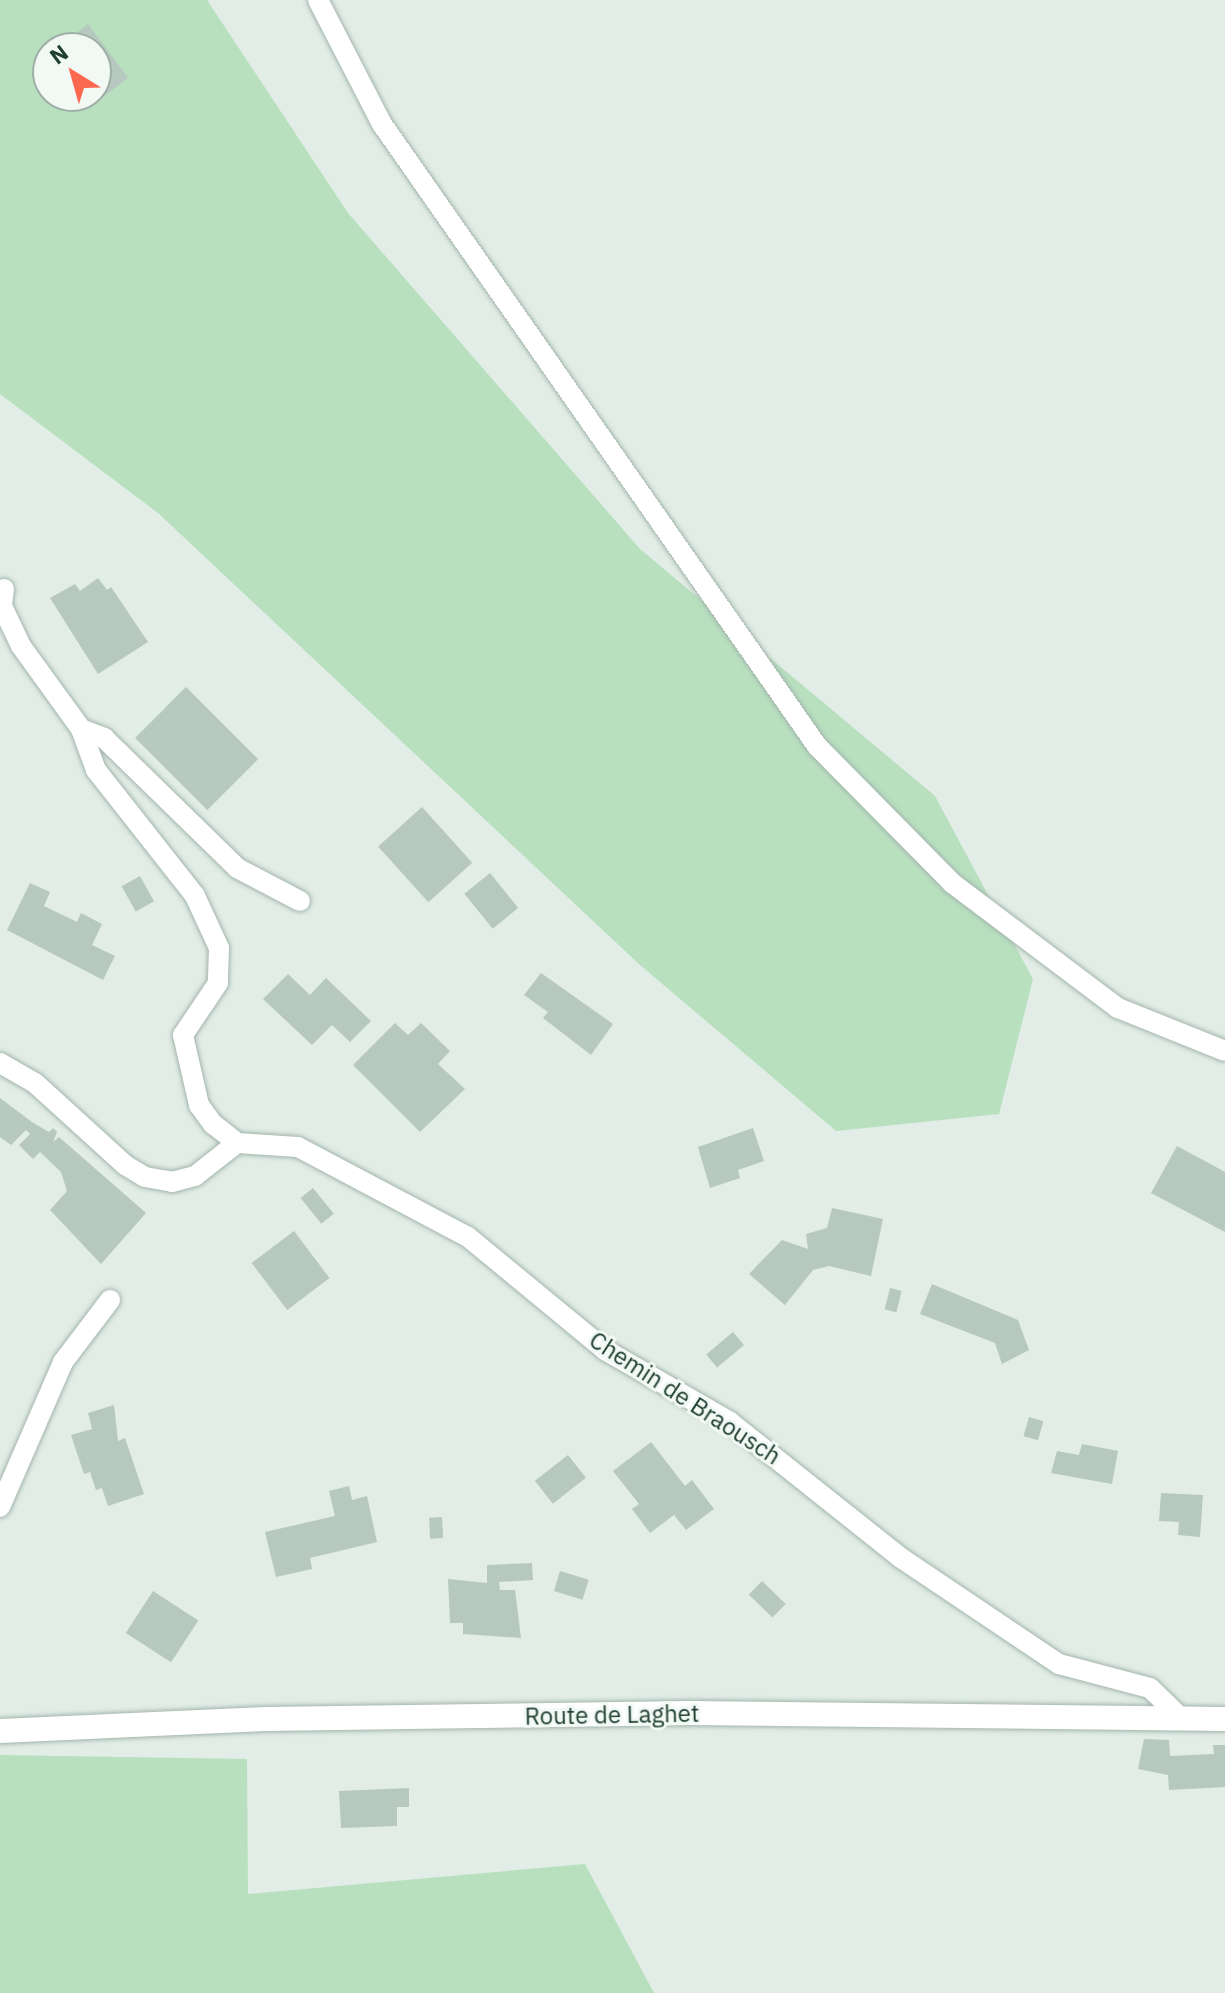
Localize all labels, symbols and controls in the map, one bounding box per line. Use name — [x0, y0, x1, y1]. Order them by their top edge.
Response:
north arrow — [32, 32, 112, 112]
text: N — [43, 38, 74, 70]
street label: Chemin de Braousch — [584, 1325, 786, 1471]
street label: Route de Laghet — [524, 1699, 700, 1731]

